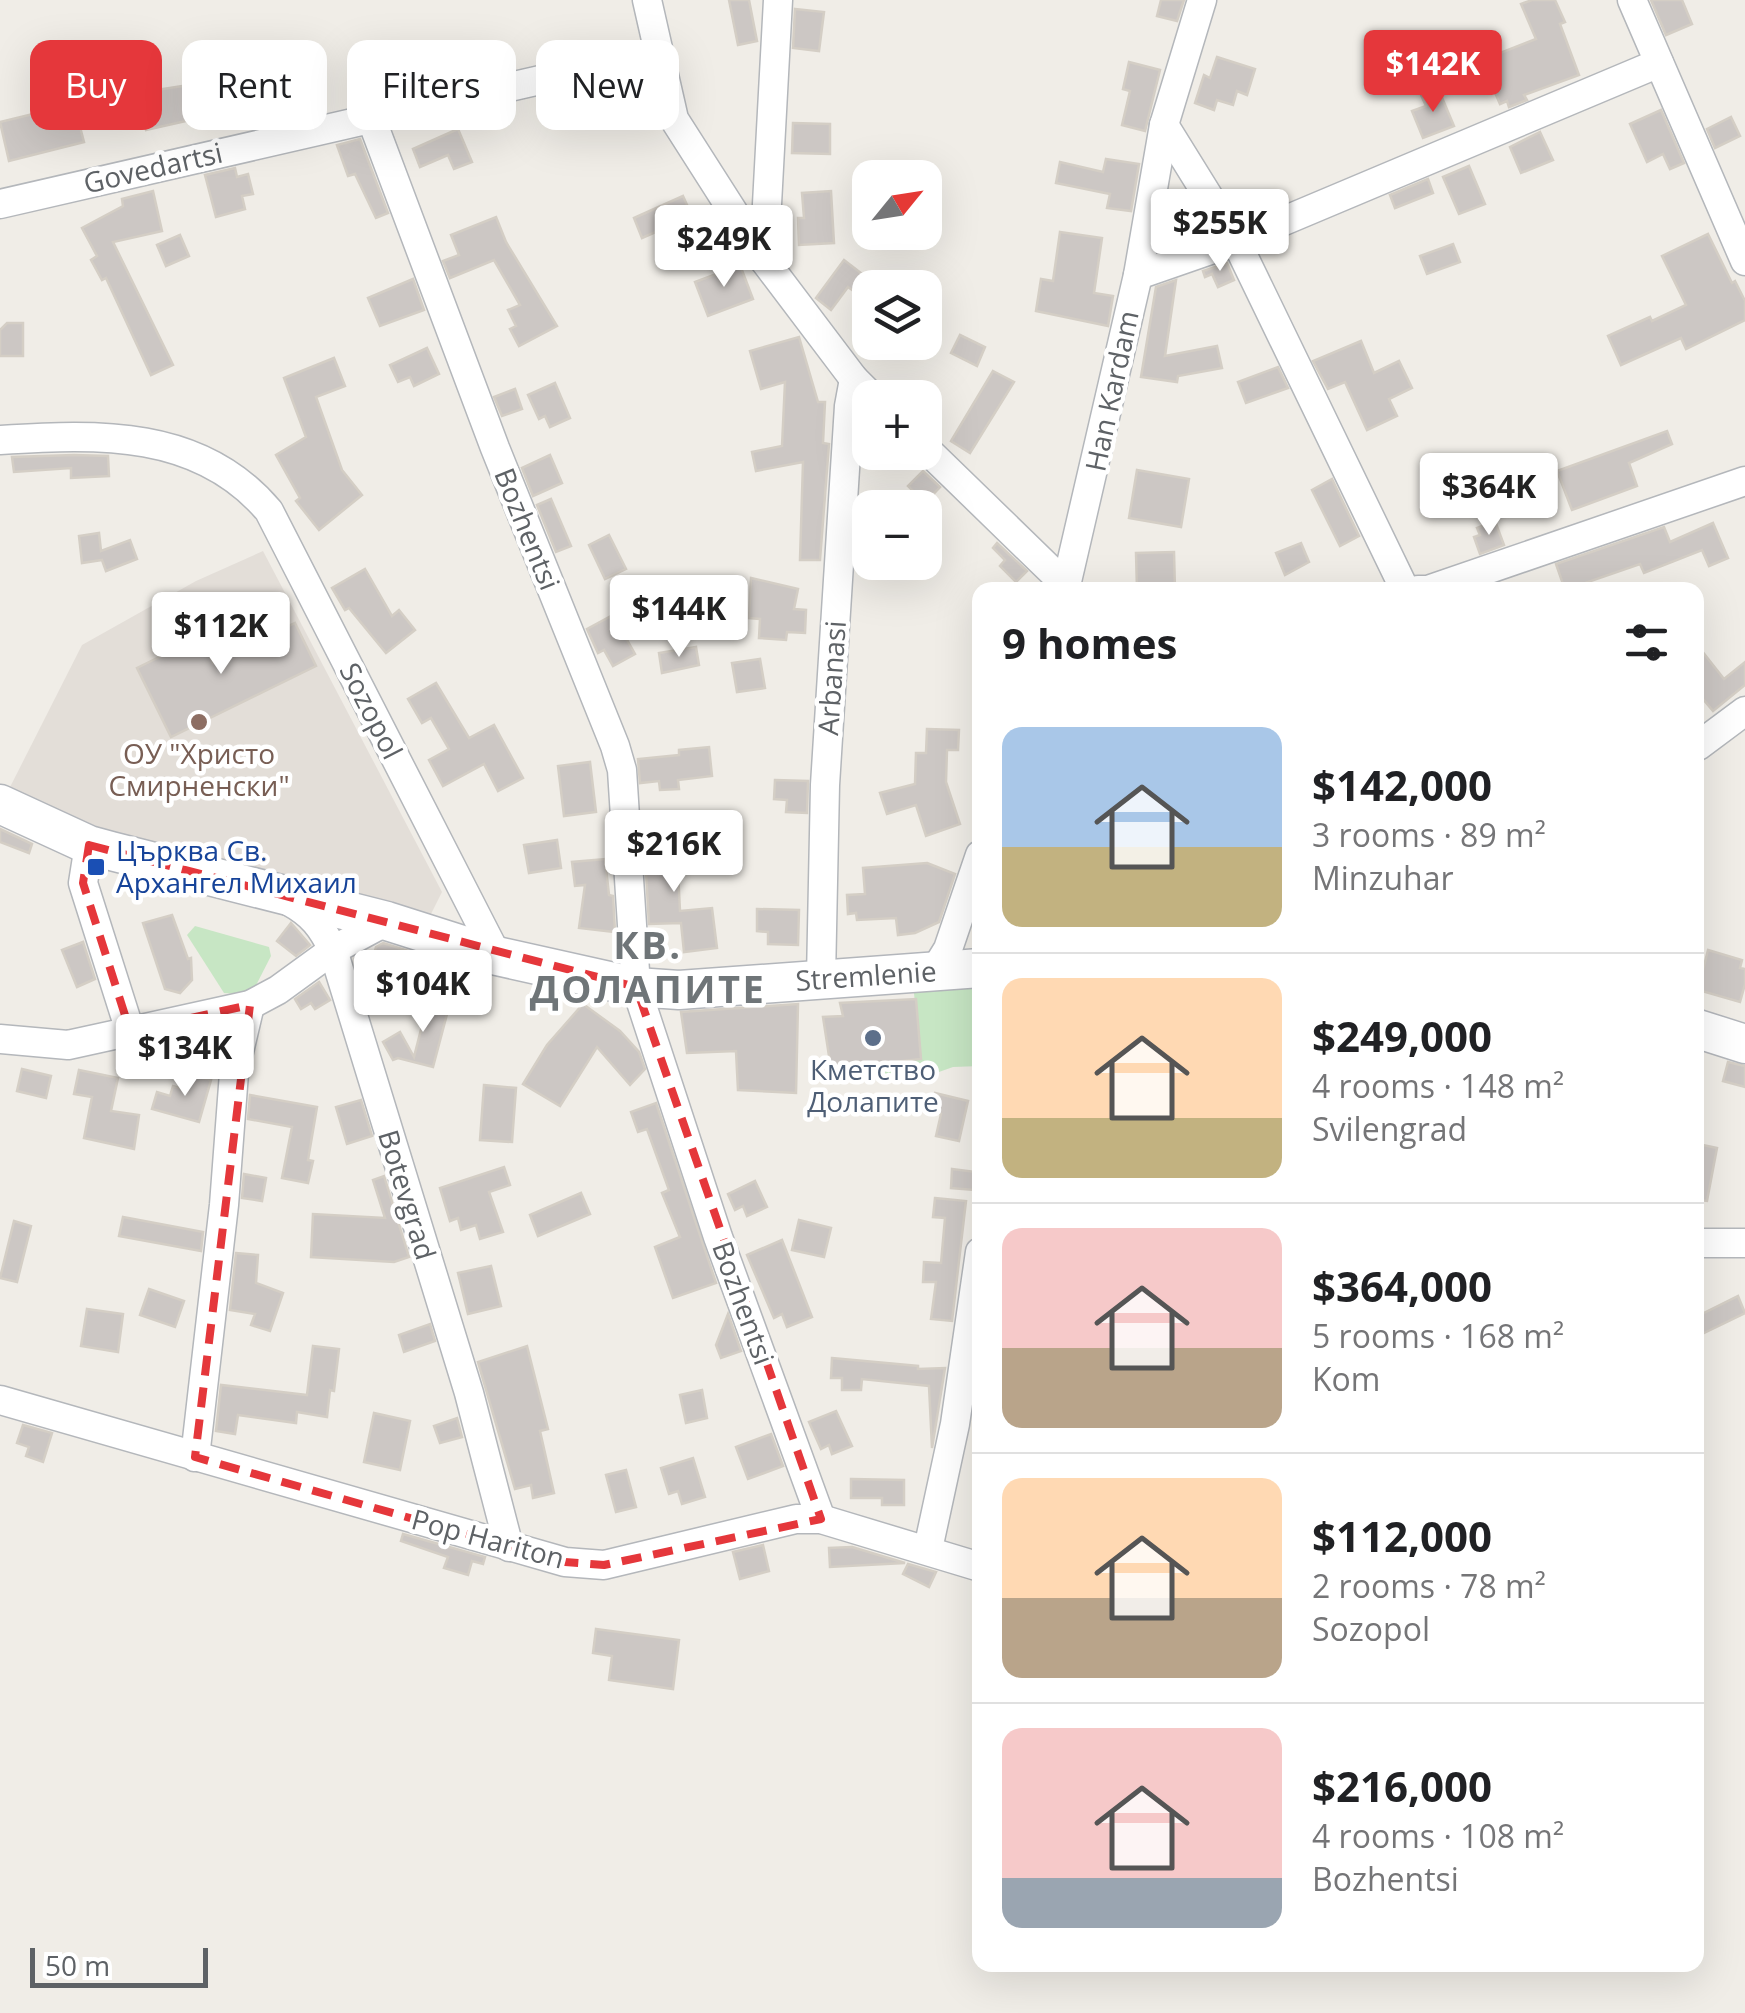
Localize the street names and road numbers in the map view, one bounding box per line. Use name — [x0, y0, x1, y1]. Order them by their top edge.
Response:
street label: Govedartsi — [80, 133, 226, 201]
street label: Han Kardam — [1075, 307, 1147, 475]
street label: Bozhentsi — [486, 462, 570, 595]
street label: Arbanasi — [808, 619, 854, 737]
street label: Sozopol — [332, 656, 412, 765]
street label: Stremlenie — [794, 951, 938, 999]
street label: Botevgrad — [370, 1125, 446, 1264]
street label: Bozhentsi — [704, 1236, 784, 1370]
street label: Pop Hariton — [408, 1499, 569, 1577]

